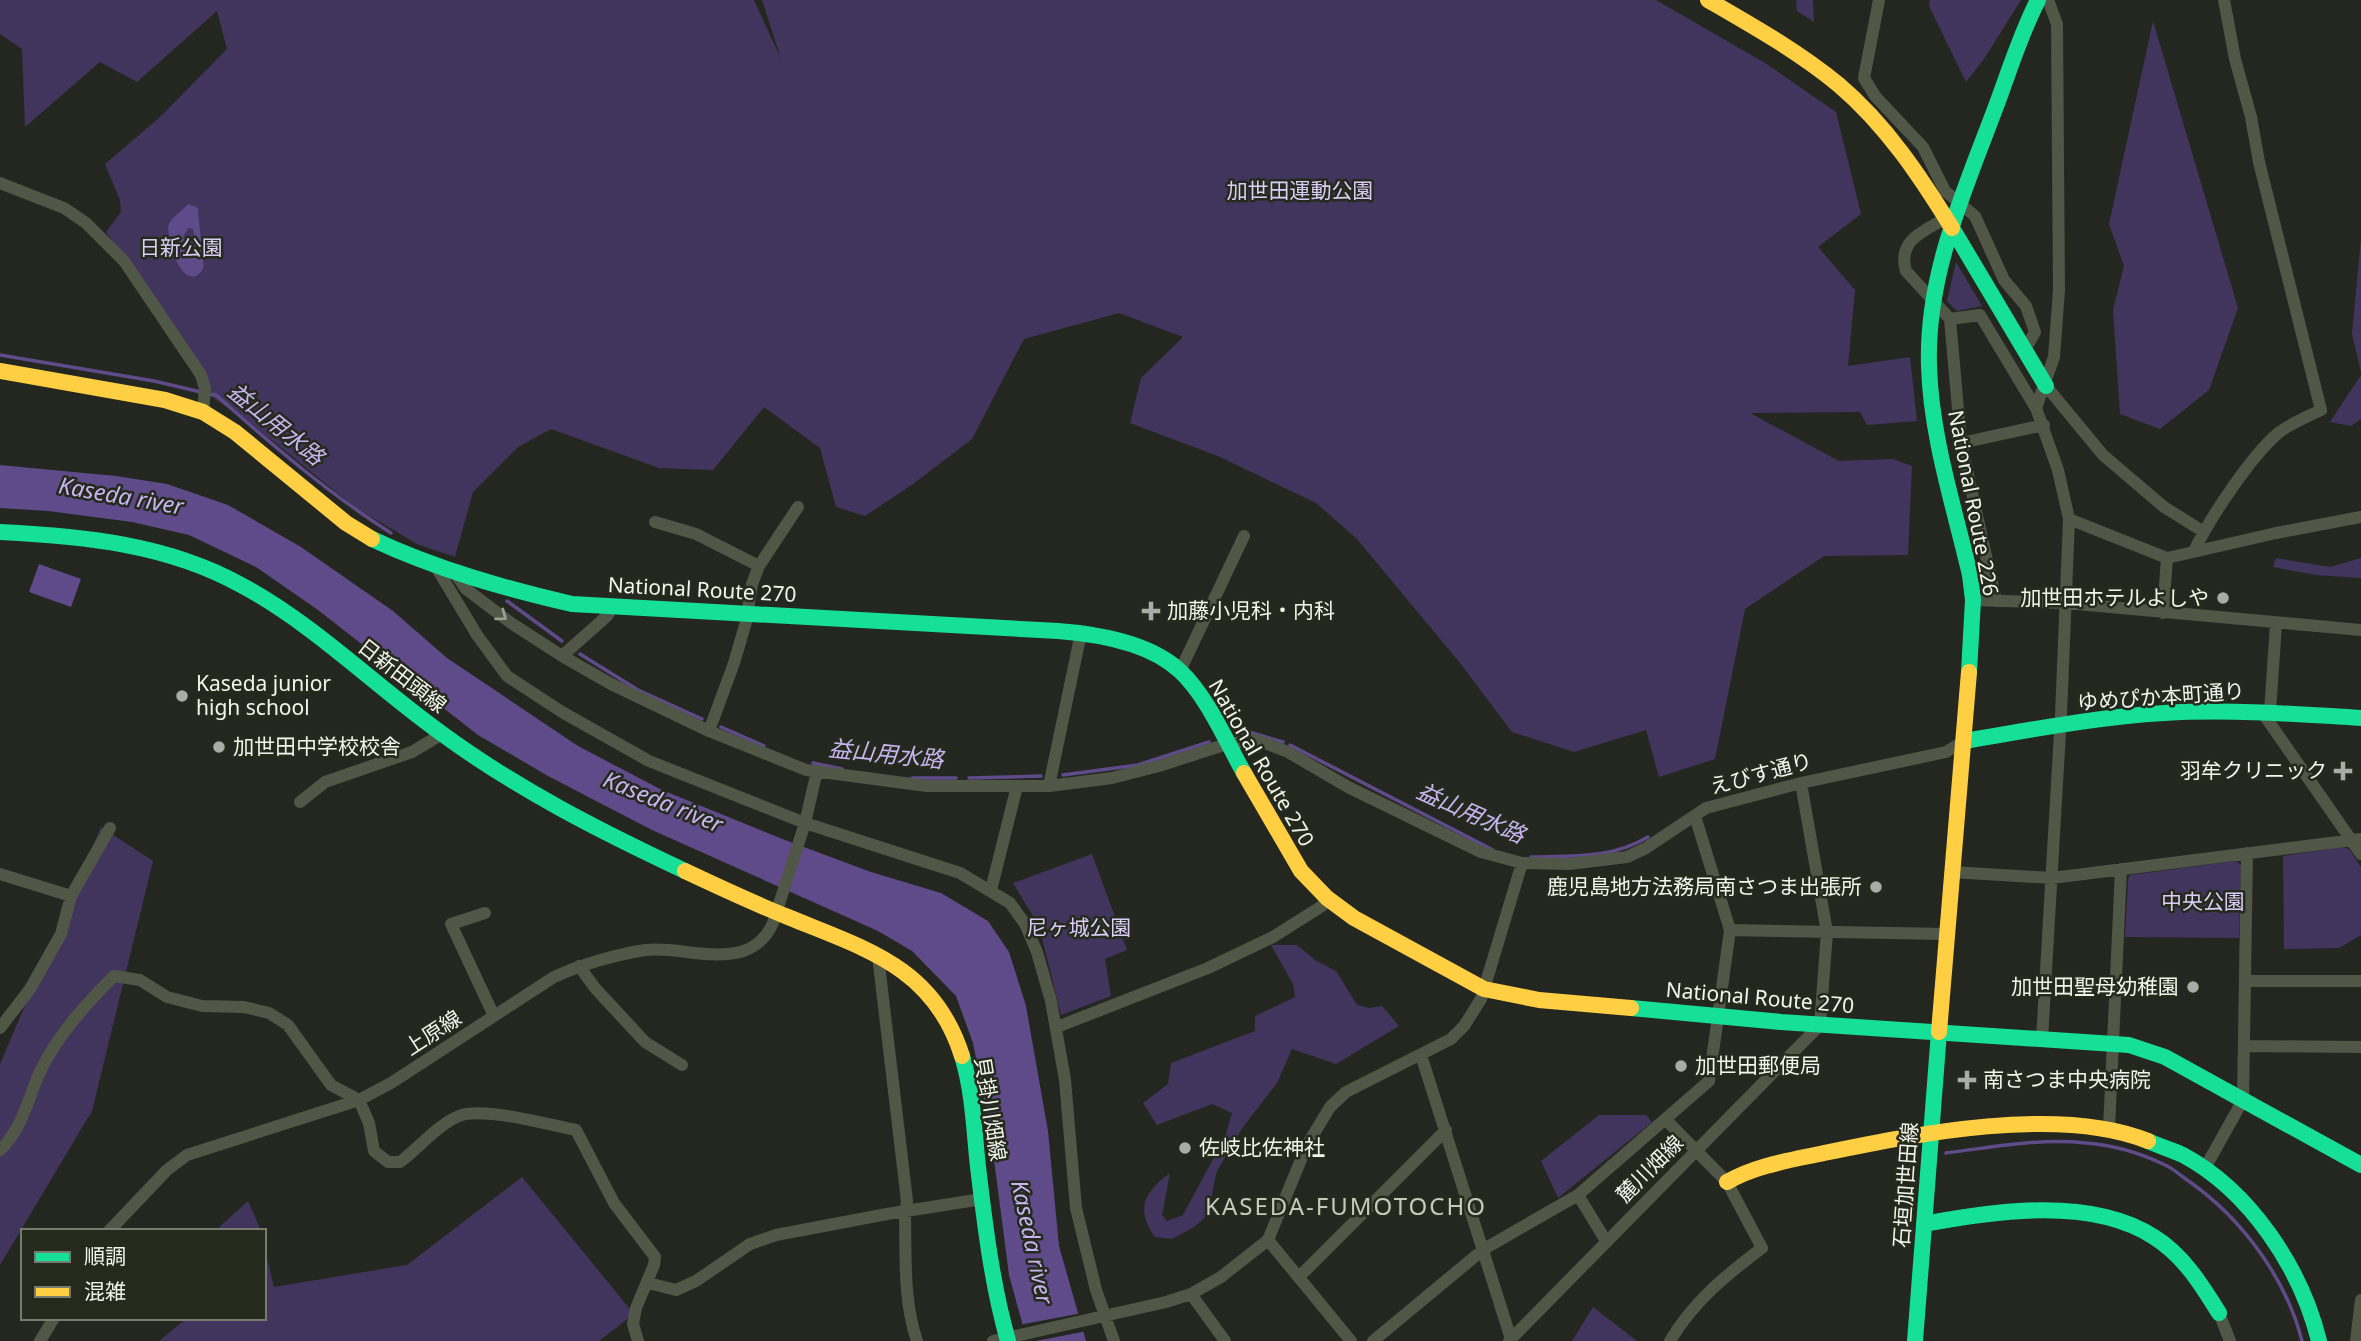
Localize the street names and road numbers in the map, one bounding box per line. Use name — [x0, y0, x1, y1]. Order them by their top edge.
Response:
street label: National Route 226 — [1942, 407, 2006, 598]
street label: National Route 270 — [607, 570, 797, 608]
street label: 日新田頭線 — [353, 632, 453, 719]
street label: National Route 270 — [1203, 674, 1321, 851]
street label: ゆめぴか本町通り — [2076, 676, 2246, 716]
street label: えびす通り — [1706, 746, 1815, 800]
street label: National Route 270 — [1665, 975, 1855, 1019]
street label: 上原線 — [398, 1003, 466, 1061]
street label: 貝掛川畑線 — [969, 1055, 1013, 1163]
street label: 石垣加世田線 — [1887, 1121, 1923, 1249]
street label: 麓川畑線 — [1610, 1129, 1689, 1208]

